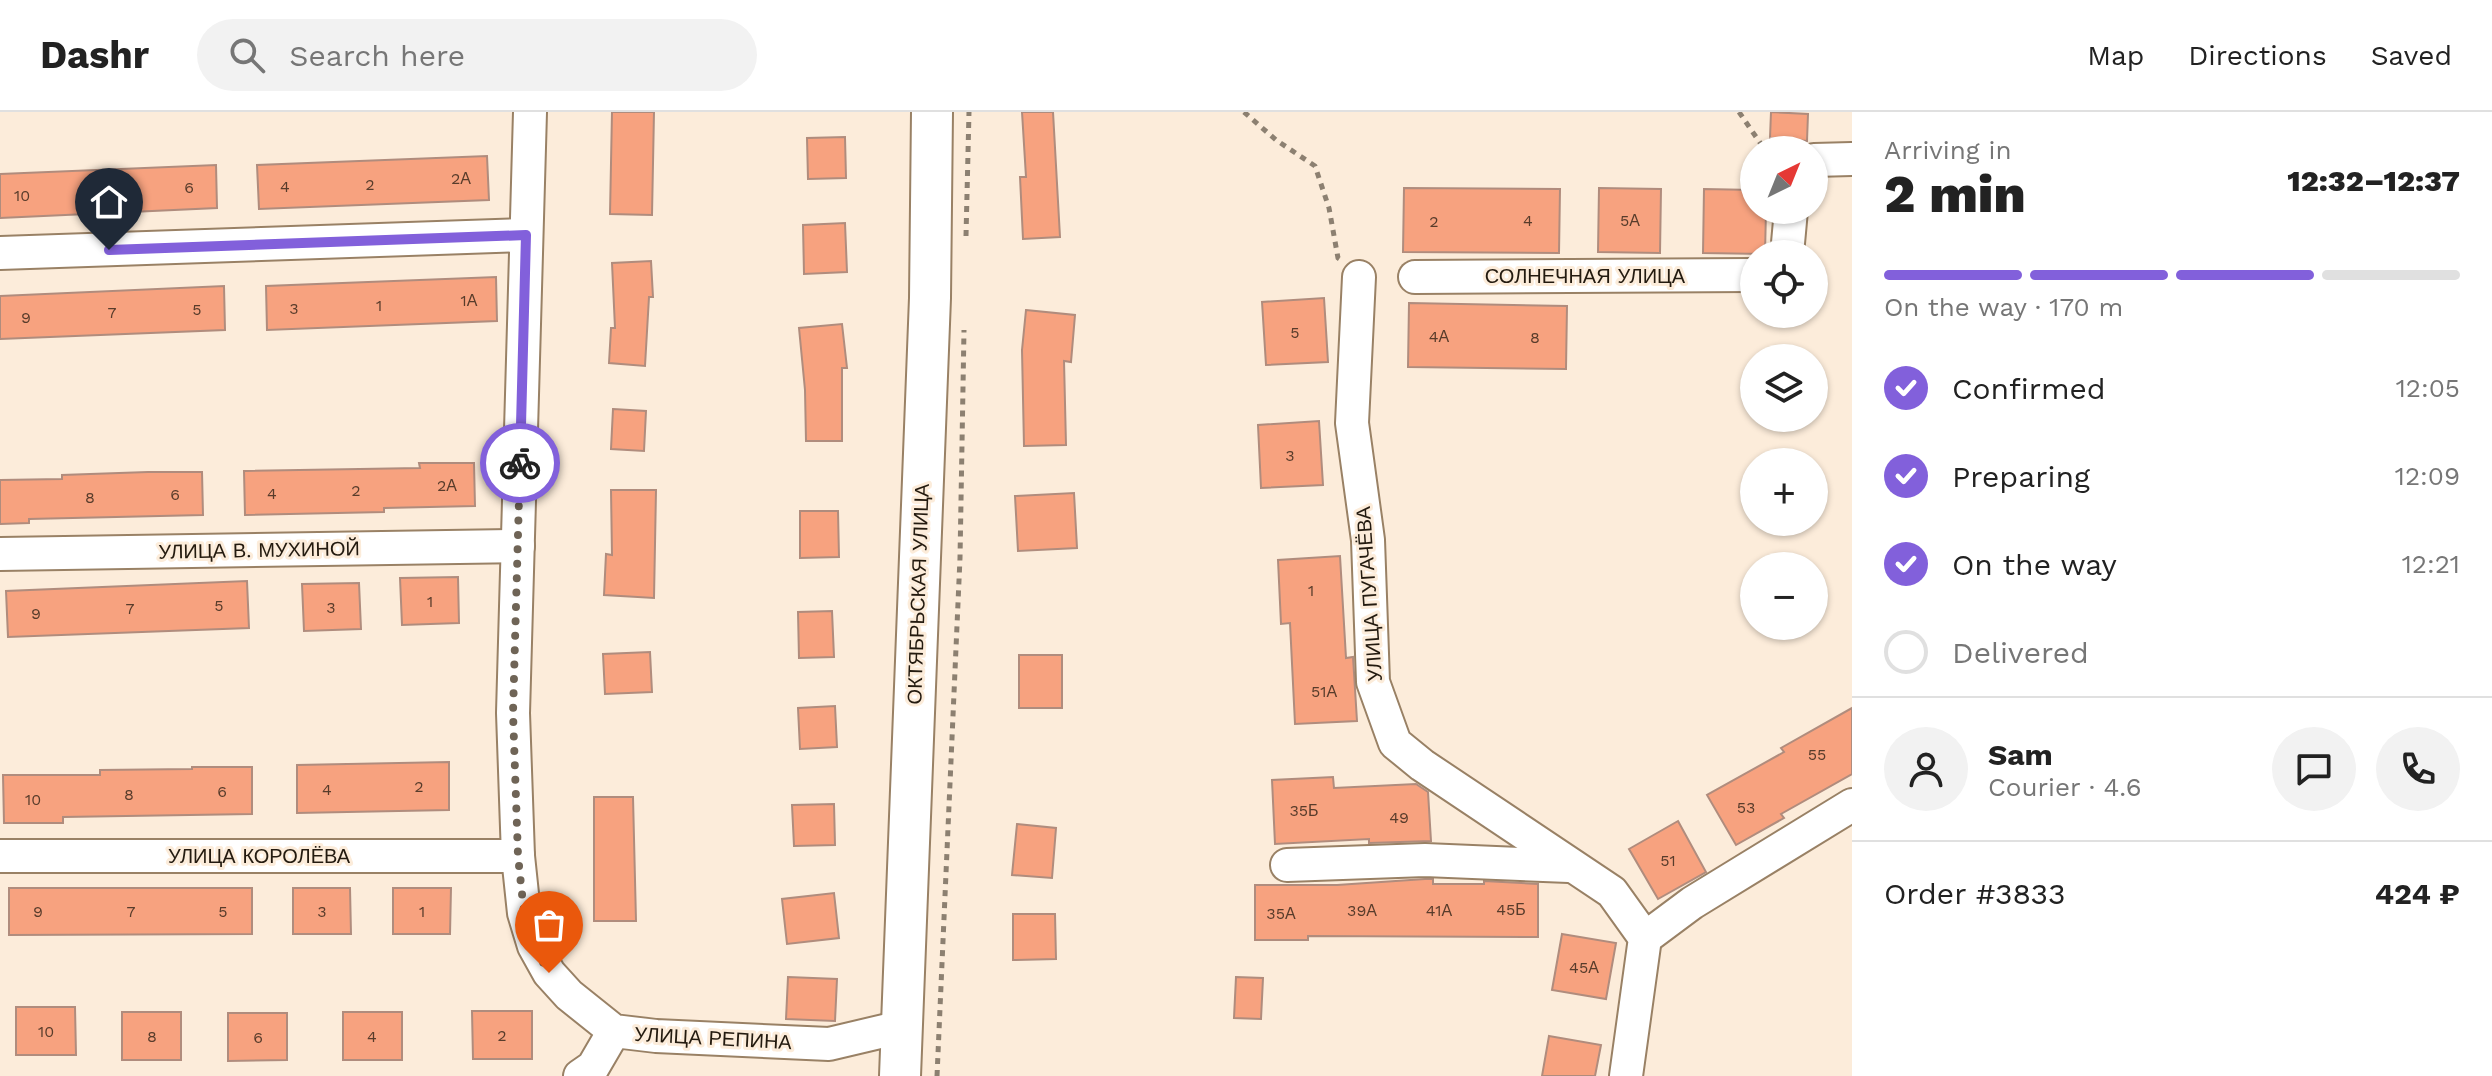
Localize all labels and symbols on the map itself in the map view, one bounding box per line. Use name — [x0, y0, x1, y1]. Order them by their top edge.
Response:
north arrow — [1740, 136, 1828, 224]
pin — [75, 168, 143, 250]
house number: 2А — [451, 169, 471, 188]
house number: 2 — [365, 175, 375, 194]
house number: 4 — [280, 177, 290, 196]
house number: 6 — [184, 178, 194, 197]
house number: 10 — [14, 186, 30, 205]
house number: 4 — [1523, 211, 1533, 230]
house number: 5А — [1620, 211, 1640, 230]
house number: 2 — [1429, 212, 1439, 231]
street label: СОЛНЕЧНАЯ УЛИЦА — [1485, 264, 1686, 288]
house number: 1А — [461, 291, 478, 310]
house number: 1 — [376, 296, 382, 315]
house number: 3 — [289, 299, 299, 318]
house number: 5 — [192, 300, 202, 319]
house number: 7 — [108, 303, 117, 322]
house number: 9 — [21, 308, 31, 327]
house number: 5 — [1290, 323, 1300, 342]
house number: 4А — [1429, 327, 1450, 346]
house number: 8 — [1530, 328, 1540, 347]
courier — [480, 423, 560, 503]
house number: 3 — [1285, 446, 1295, 465]
house number: 2А — [437, 476, 457, 495]
house number: 2 — [351, 481, 361, 500]
street label: ОКТЯБРЬСКАЯ УЛИЦА — [902, 483, 934, 705]
house number: 4 — [267, 484, 277, 503]
house number: 6 — [170, 485, 180, 504]
house number: 8 — [85, 488, 95, 507]
street label: УЛИЦА ПУГАЧЁВА — [1351, 505, 1387, 682]
street label: УЛИЦА В. МУХИНОЙ — [158, 536, 360, 564]
house number: 1 — [1308, 581, 1314, 600]
house number: 1 — [427, 592, 433, 611]
house number: 5 — [214, 596, 224, 615]
house number: 3 — [326, 598, 336, 617]
house number: 7 — [126, 599, 135, 618]
house number: 9 — [31, 604, 41, 623]
house number: 51А — [1311, 682, 1337, 701]
house number: 55 — [1808, 745, 1826, 764]
house number: 2 — [414, 777, 424, 796]
house number: 4 — [322, 780, 332, 799]
house number: 6 — [217, 782, 227, 801]
house number: 8 — [124, 785, 134, 804]
house number: 10 — [25, 790, 41, 809]
house number: 53 — [1737, 798, 1755, 817]
house number: 35Б — [1289, 801, 1319, 820]
house number: 49 — [1389, 808, 1409, 827]
street label: УЛИЦА КОРОЛЁВА — [168, 844, 351, 868]
house number: 51 — [1660, 851, 1676, 870]
pin — [515, 891, 583, 973]
house number: 45Б — [1496, 900, 1526, 919]
house number: 39А — [1347, 901, 1377, 920]
house number: 41А — [1426, 901, 1453, 920]
house number: 9 — [33, 902, 43, 921]
house number: 7 — [127, 902, 136, 921]
house number: 5 — [218, 902, 228, 921]
house number: 3 — [317, 902, 327, 921]
house number: 1 — [419, 902, 425, 921]
house number: 35А — [1266, 904, 1296, 923]
house number: 45А — [1569, 958, 1599, 977]
house number: 10 — [38, 1022, 54, 1041]
street label: УЛИЦА РЕПИНА — [634, 1022, 793, 1054]
house number: 2 — [497, 1026, 507, 1045]
house number: 8 — [147, 1027, 157, 1046]
house number: 4 — [367, 1027, 377, 1046]
house number: 6 — [253, 1028, 263, 1047]

